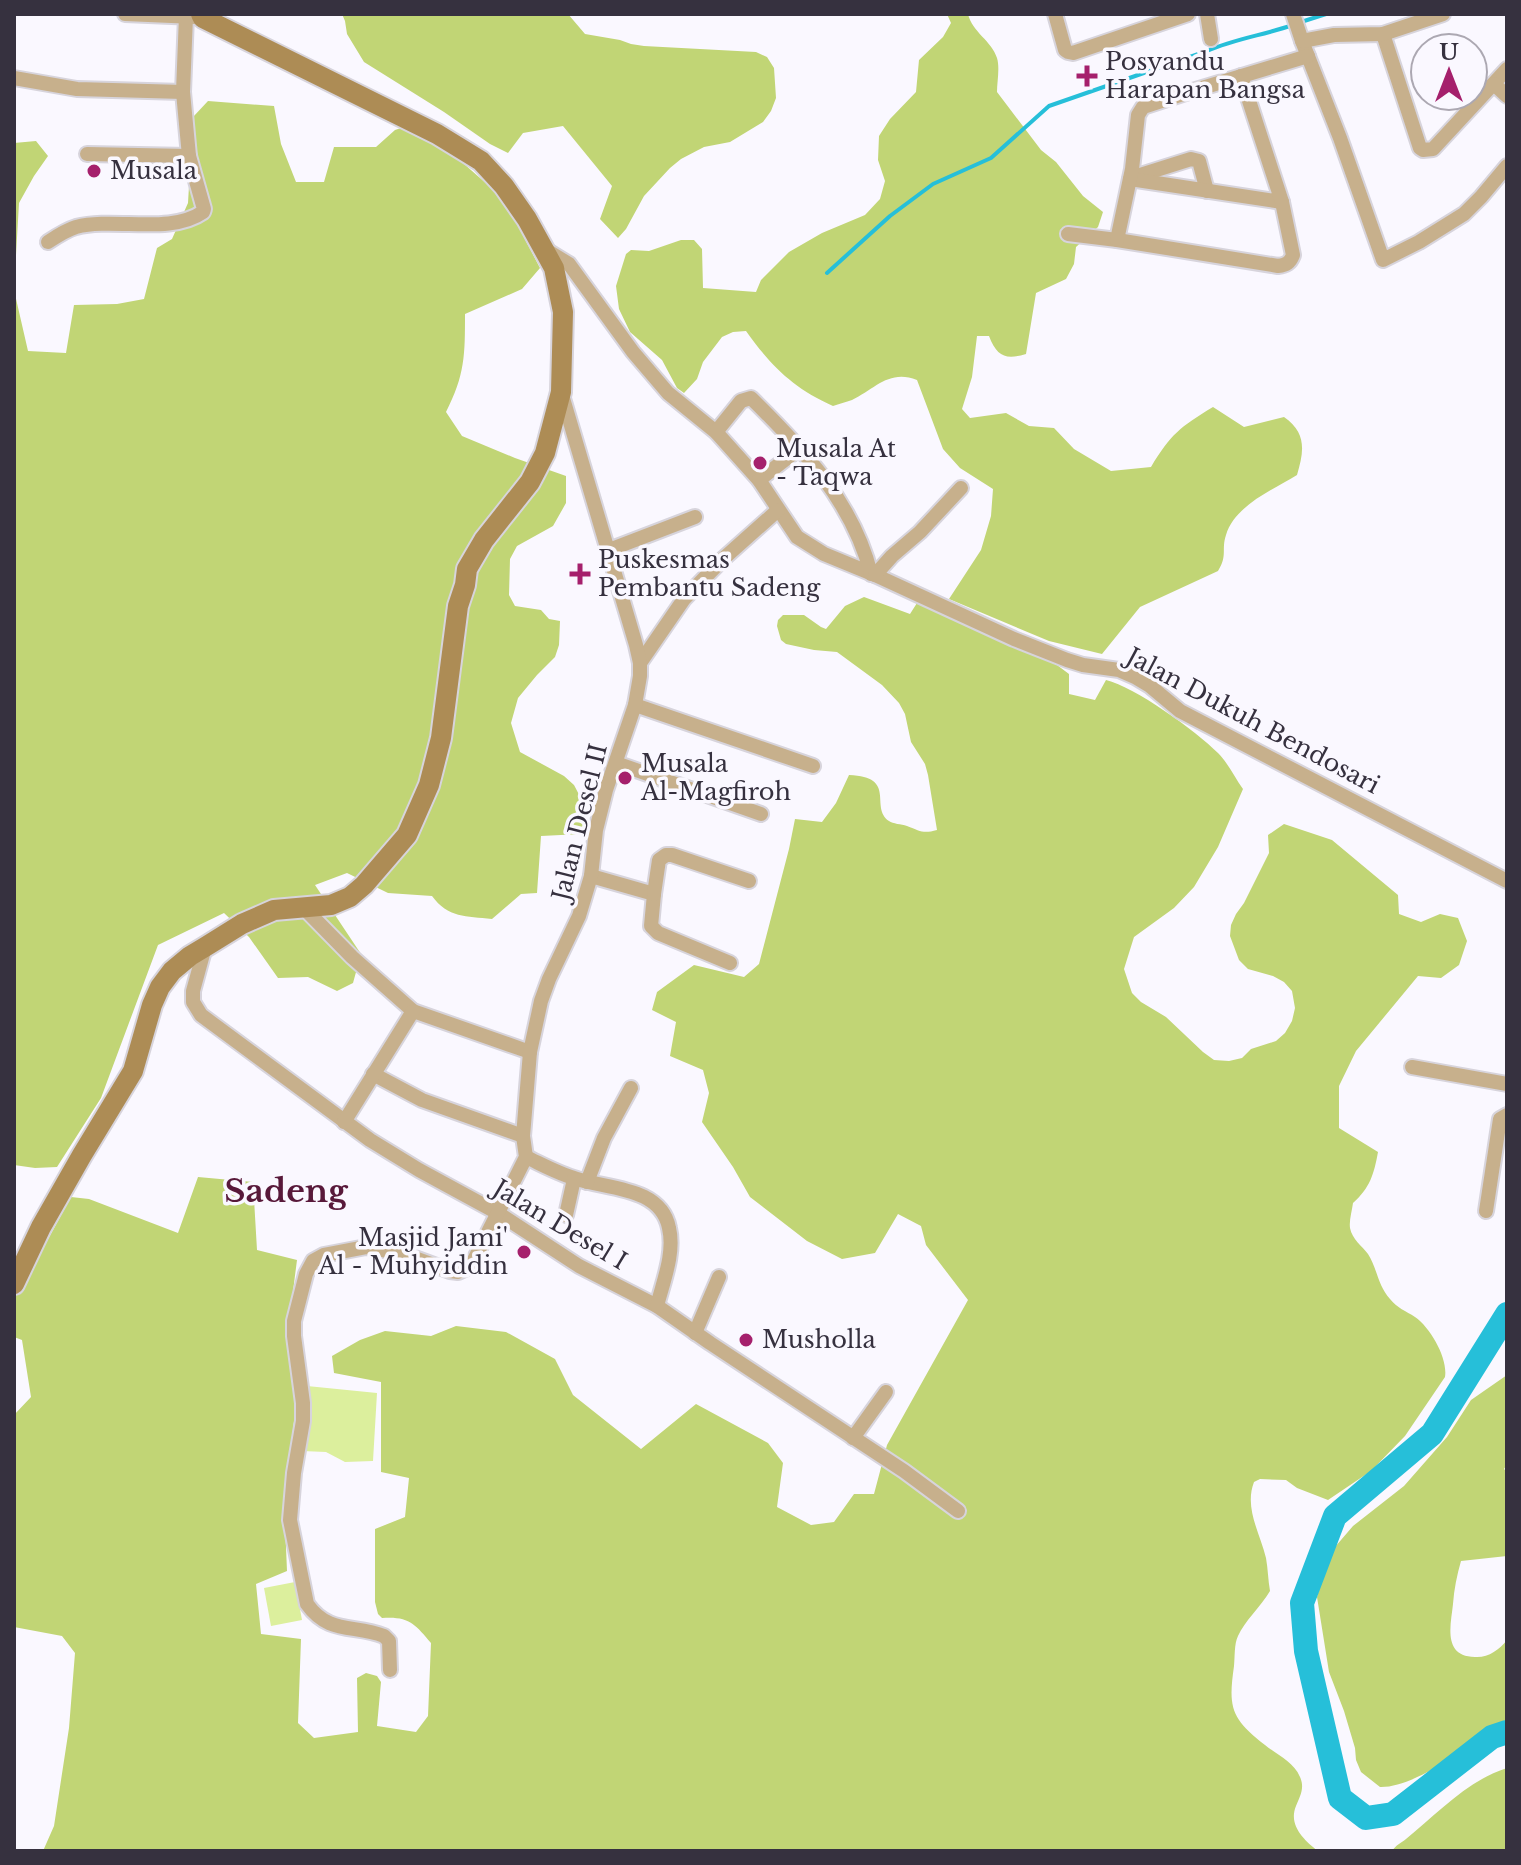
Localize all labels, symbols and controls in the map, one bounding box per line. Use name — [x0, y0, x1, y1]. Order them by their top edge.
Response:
north arrow — [1409, 32, 1489, 112]
text: U — [1439, 39, 1459, 66]
place label: Posyandu Harapan Bangsa — [1105, 47, 1306, 104]
marker: Posyandu Harapan Bangsa — [1076, 65, 1098, 87]
place label: Musala — [110, 156, 198, 185]
marker: Musala — [85, 162, 103, 180]
place label: Musala At - Taqwa — [776, 434, 896, 491]
marker: Musala At - Taqwa — [751, 454, 769, 472]
place label: Puskesmas Pembantu Sadeng — [598, 545, 821, 602]
marker: Puskesmas Pembantu Sadeng — [569, 563, 591, 585]
street label: Jalan Dukuh Bendosari — [1119, 640, 1385, 800]
street label: Jalan Desel II — [545, 740, 613, 906]
place label: Musala Al-Magfiroh — [640, 749, 791, 806]
marker: Musala Al-Magfiroh — [616, 769, 634, 787]
district label: Sadeng — [224, 1171, 349, 1211]
street label: Jalan Desel I — [486, 1172, 632, 1276]
place label: Masjid Jami' Al - Muhyiddin — [317, 1223, 508, 1280]
marker: Masjid Jami' Al - Muhyiddin — [515, 1243, 533, 1261]
place label: Musholla — [762, 1325, 876, 1354]
marker: Musholla — [737, 1331, 755, 1349]

